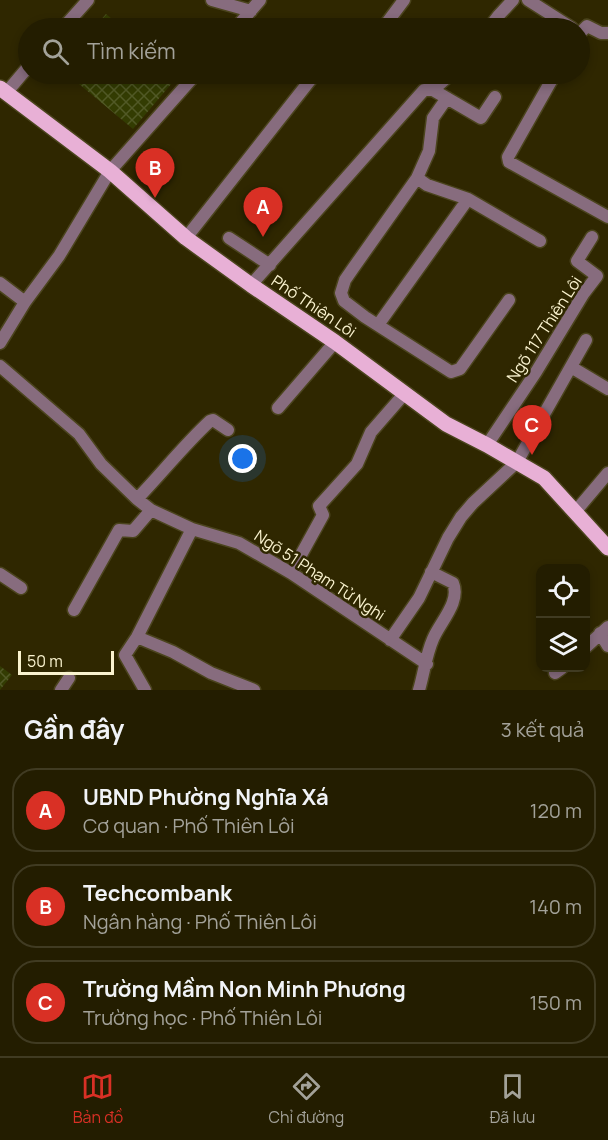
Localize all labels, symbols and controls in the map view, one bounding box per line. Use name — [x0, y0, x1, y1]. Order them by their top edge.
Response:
search box — [18, 18, 590, 84]
icon: search — [39, 35, 72, 68]
text: Tìm kiếm — [87, 36, 176, 66]
pin: B — [136, 148, 174, 198]
pin: A — [244, 188, 282, 237]
street label: Phố Thiên Lôi — [267, 270, 361, 342]
street label: Ngõ 117 Thiên Lôi — [501, 272, 587, 386]
pin: C — [512, 406, 552, 455]
your location — [228, 444, 257, 473]
street label: Ngõ 51 Phạm Tử Nghi — [250, 524, 390, 626]
map controls — [536, 564, 590, 672]
button: locate — [536, 564, 590, 618]
button: layers — [536, 618, 590, 672]
scale bar — [18, 648, 114, 676]
text: 50 m — [27, 650, 63, 672]
text: Gần đây — [24, 711, 124, 747]
text: 3 kết quả — [501, 716, 584, 743]
text: UBND Phường Nghĩa Xá — [83, 782, 329, 812]
text: A — [39, 797, 52, 824]
text: 120 m — [530, 797, 582, 824]
text: Cơ quan · Phố Thiên Lôi — [83, 812, 295, 839]
text: Techcombank — [83, 878, 232, 908]
text: B — [39, 893, 52, 920]
text: 140 m — [529, 893, 582, 920]
text: Ngân hàng · Phố Thiên Lôi — [83, 908, 317, 935]
text: Trường Mầm Non Minh Phương — [83, 974, 406, 1004]
text: C — [38, 989, 53, 1016]
text: 150 m — [529, 989, 582, 1016]
text: Trường học · Phố Thiên Lôi — [83, 1004, 322, 1031]
tab: Bản đồ — [73, 1070, 123, 1128]
tab: Chỉ đường — [269, 1070, 344, 1128]
tab: Đã lưu — [490, 1070, 535, 1128]

